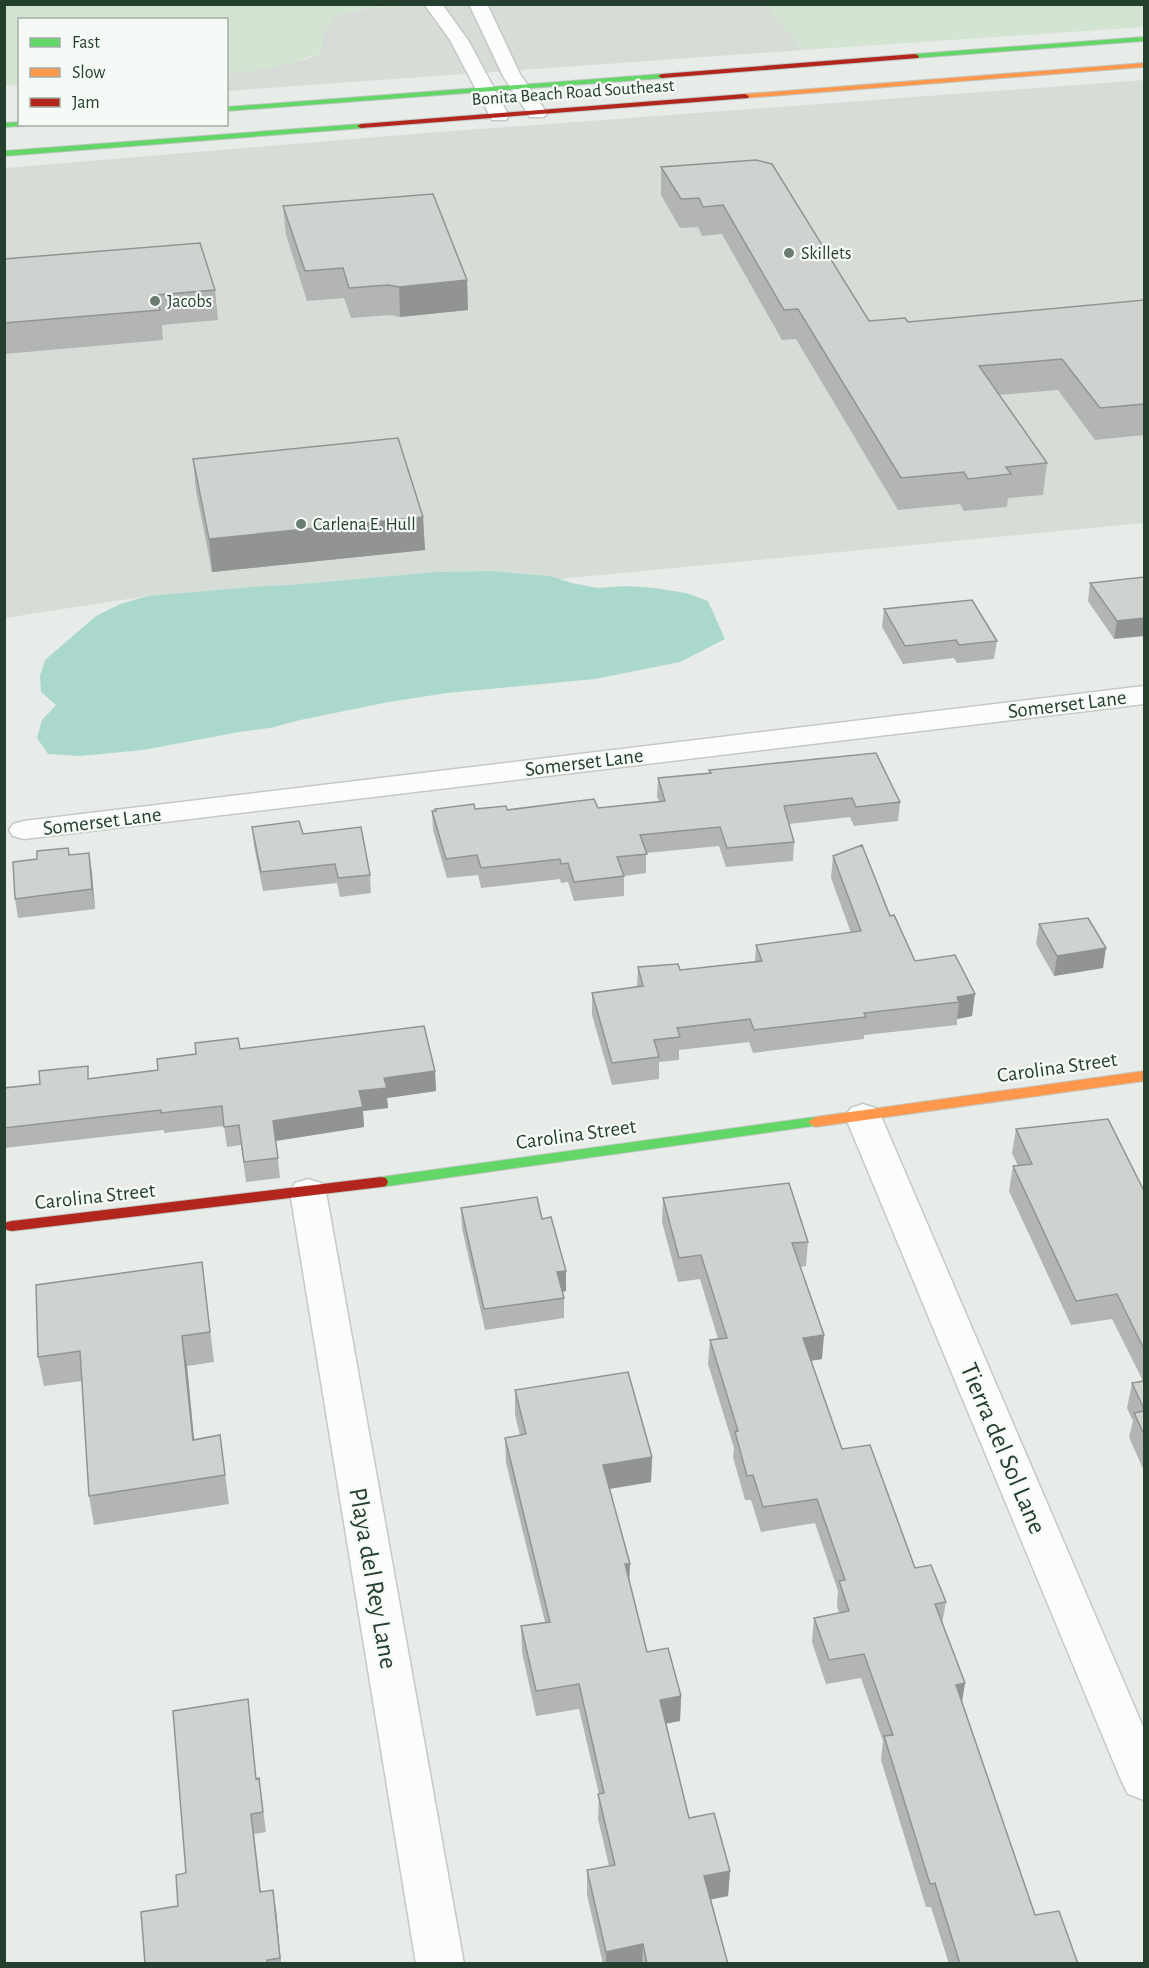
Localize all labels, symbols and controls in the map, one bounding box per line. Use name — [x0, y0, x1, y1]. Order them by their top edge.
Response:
legend — [18, 18, 228, 126]
text: Fast — [72, 34, 100, 52]
text: Slow — [72, 64, 105, 82]
street label: Bonita Beach Road Southeast — [471, 77, 675, 109]
text: Jam — [72, 94, 100, 112]
place label: Skillets — [801, 245, 851, 263]
marker: Skillets — [782, 246, 796, 260]
place label: Jacobs — [167, 293, 212, 311]
marker: Jacobs — [148, 294, 162, 308]
place label: Carlena E. Hull — [313, 516, 416, 534]
marker: Carlena E. Hull — [294, 517, 308, 531]
street label: Somerset Lane — [1007, 687, 1128, 722]
street label: Somerset Lane — [524, 745, 645, 780]
street label: Somerset Lane — [42, 804, 163, 839]
street label: Carolina Street — [996, 1049, 1119, 1086]
street label: Carolina Street — [515, 1116, 638, 1153]
street label: Carolina Street — [34, 1180, 157, 1213]
street label: Tierra del Sol Lane — [955, 1359, 1051, 1538]
street label: Playa del Rey Lane — [344, 1485, 402, 1671]

